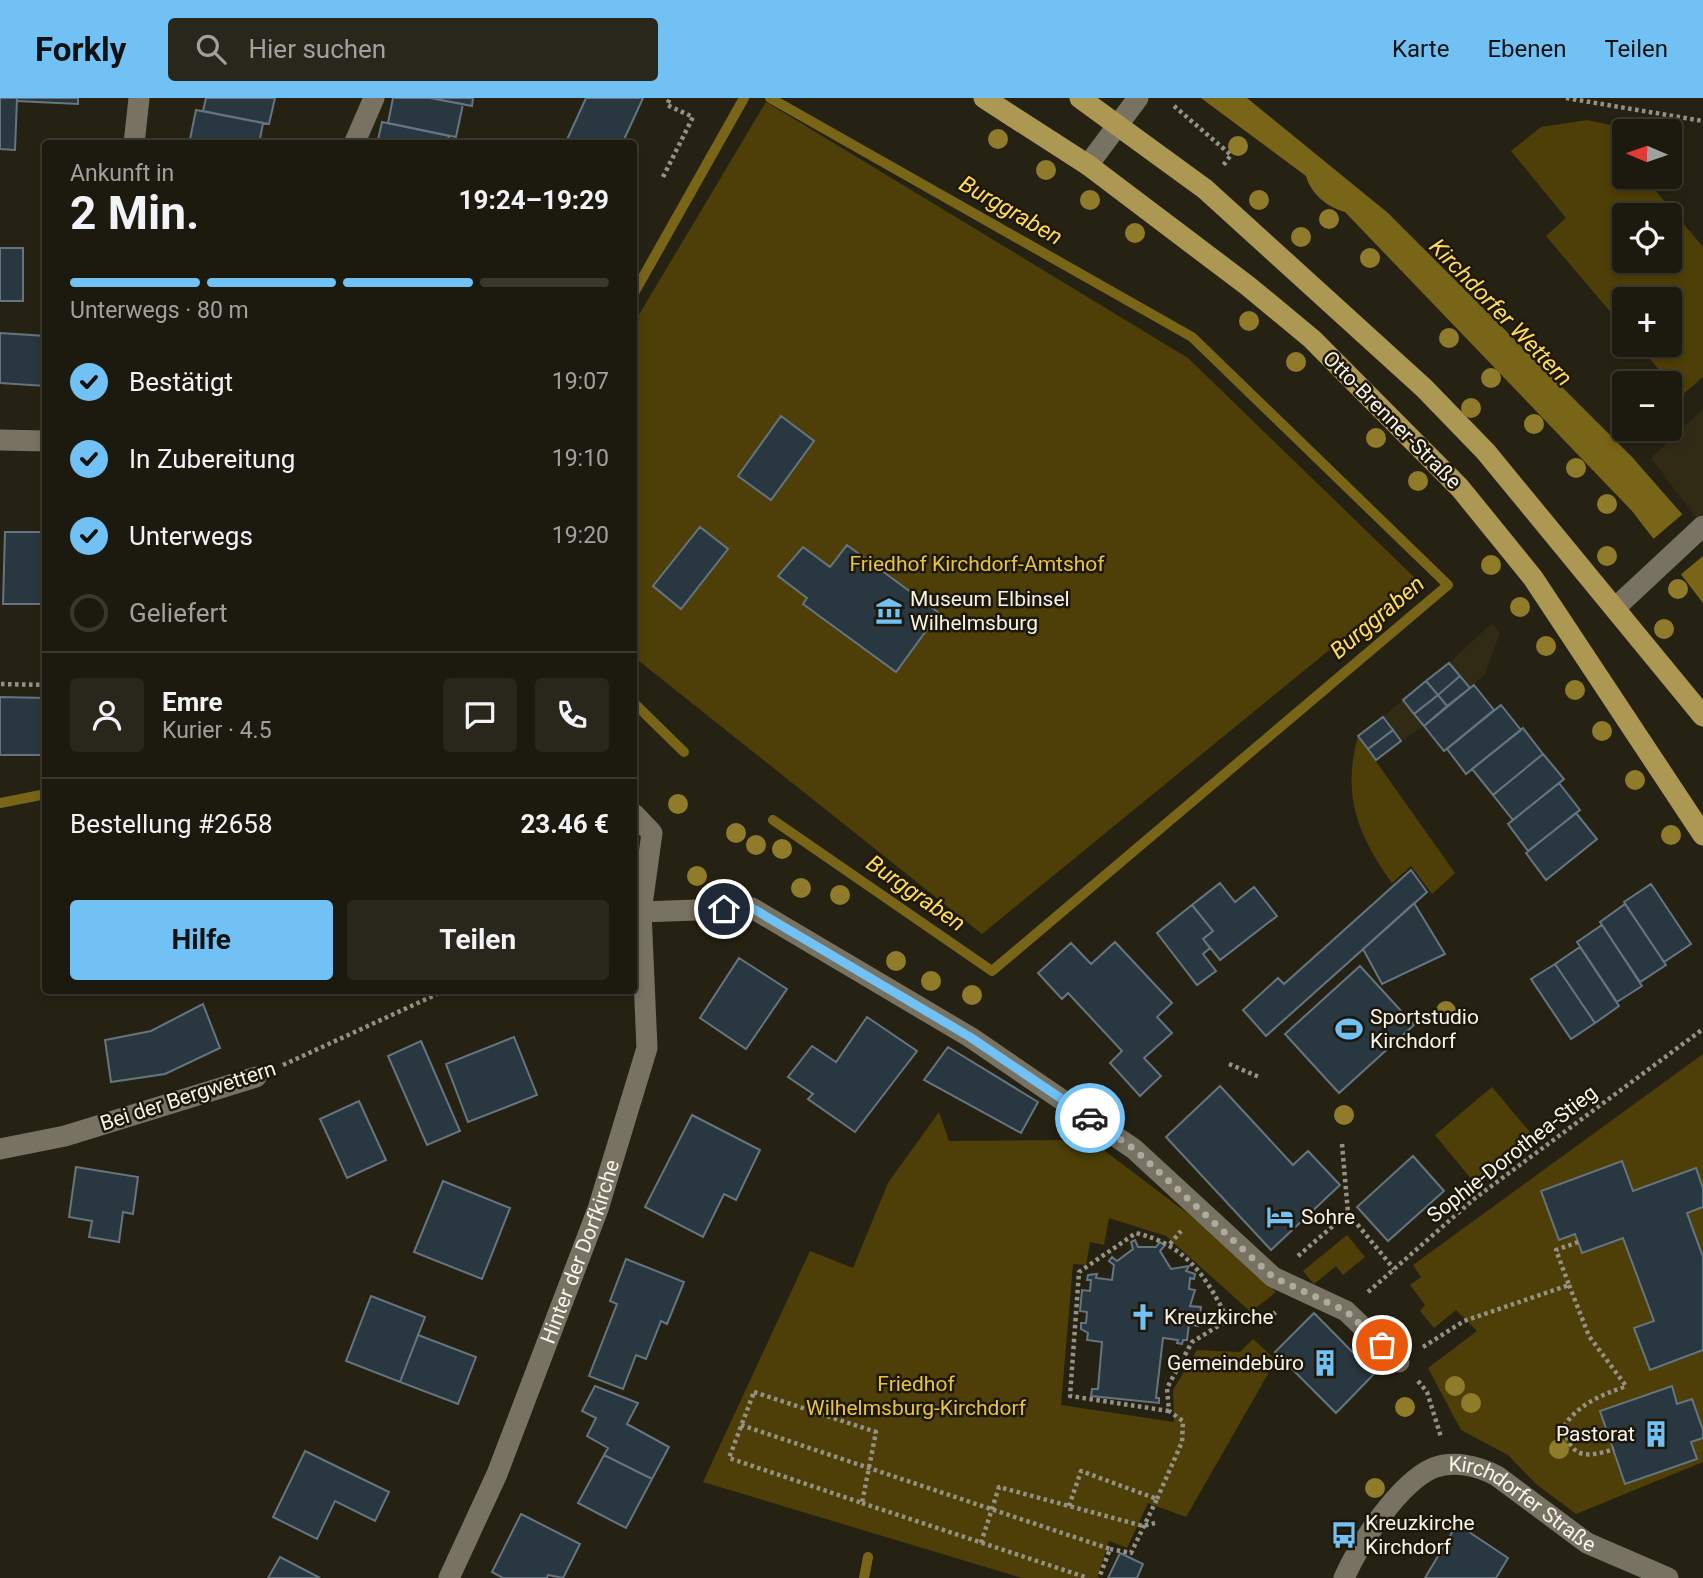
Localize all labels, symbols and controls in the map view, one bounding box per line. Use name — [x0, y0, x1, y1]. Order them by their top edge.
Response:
search box — [168, 18, 658, 81]
text: Forkly — [35, 30, 126, 69]
icon: search — [192, 30, 230, 68]
text: Hier suchen — [248, 34, 386, 64]
text: Karte — [1392, 35, 1449, 63]
text: Ebenen — [1487, 35, 1566, 63]
text: Teilen — [1604, 35, 1668, 63]
north arrow — [1612, 119, 1682, 189]
map controls — [1612, 119, 1682, 441]
text: Ankunft in — [70, 160, 174, 187]
water label: Burggraben — [954, 170, 1067, 251]
text: 19:24–19:29 — [459, 185, 609, 215]
text: 2 Min. — [70, 186, 199, 240]
button: locate — [1612, 203, 1682, 273]
water label: Kirchdorfer Wettern — [1424, 233, 1578, 391]
button: + — [1612, 287, 1682, 357]
text: Unterwegs · 80 m — [70, 297, 249, 324]
street label: Otto-Brenner-Straße — [1318, 346, 1466, 494]
icon: check — [70, 363, 108, 401]
text: Bestätigt — [129, 367, 233, 397]
text: 19:07 — [552, 368, 609, 395]
button: − — [1612, 371, 1682, 441]
icon: check — [70, 440, 108, 478]
text: In Zubereitung — [129, 444, 295, 474]
text: 19:10 — [552, 445, 609, 472]
icon: check — [70, 517, 108, 555]
text: Unterwegs — [129, 521, 253, 551]
text: 19:20 — [552, 522, 609, 549]
park label: Friedhof Kirchdorf-Amtshof — [849, 552, 1105, 576]
water label: Burggraben — [1325, 570, 1430, 665]
place label: Museum Elbinsel Wilhelmsburg — [910, 587, 1070, 635]
museum icon: Museum Elbinsel Wilhelmsburg — [874, 596, 904, 626]
text: Geliefert — [129, 598, 227, 628]
button: person — [70, 678, 144, 752]
button: chat — [443, 678, 517, 752]
button: phone — [535, 678, 609, 752]
text: Emre — [162, 687, 222, 717]
text: Kurier · 4.5 — [162, 717, 272, 744]
text: Bestellung #2658 — [70, 809, 273, 839]
text: 23.46 € — [520, 809, 609, 839]
water label: Burggraben — [861, 850, 970, 937]
pin — [694, 879, 754, 939]
icon: home — [705, 890, 743, 928]
button: Hilfe — [70, 900, 333, 980]
button: Teilen — [347, 900, 609, 980]
place label: Sportstudio Kirchdorf — [1370, 1005, 1479, 1053]
sports icon: Sportstudio Kirchdorf — [1334, 1014, 1364, 1044]
street label: Bei der Bergwettern — [97, 1056, 279, 1136]
street label: Sophie-Dorothea-Stieg — [1422, 1080, 1602, 1228]
courier — [1055, 1083, 1125, 1153]
icon: car — [1071, 1099, 1109, 1137]
street label: Hinter der Dorfkirche — [536, 1157, 624, 1347]
hotel icon: Sohre — [1265, 1202, 1295, 1232]
place label: Sohre — [1301, 1205, 1355, 1229]
church icon: Kreuzkirche — [1128, 1302, 1158, 1332]
place label: Kreuzkirche — [1164, 1305, 1274, 1329]
pin — [1352, 1315, 1412, 1375]
icon: bag — [1363, 1326, 1401, 1364]
building icon: Gemeindebüro — [1310, 1348, 1340, 1378]
place label: Gemeindebüro — [1167, 1351, 1304, 1375]
park label: Friedhof Wilhelmsburg-Kirchdorf — [806, 1372, 1027, 1420]
building icon: Pastorat — [1641, 1419, 1671, 1449]
place label: Pastorat — [1556, 1422, 1635, 1446]
street label: Kirchdorfer Straße — [1448, 1452, 1599, 1557]
place label: Kreuzkirche Kirchdorf — [1365, 1511, 1475, 1559]
bus stop icon: Kreuzkirche Kirchdorf — [1329, 1520, 1359, 1550]

